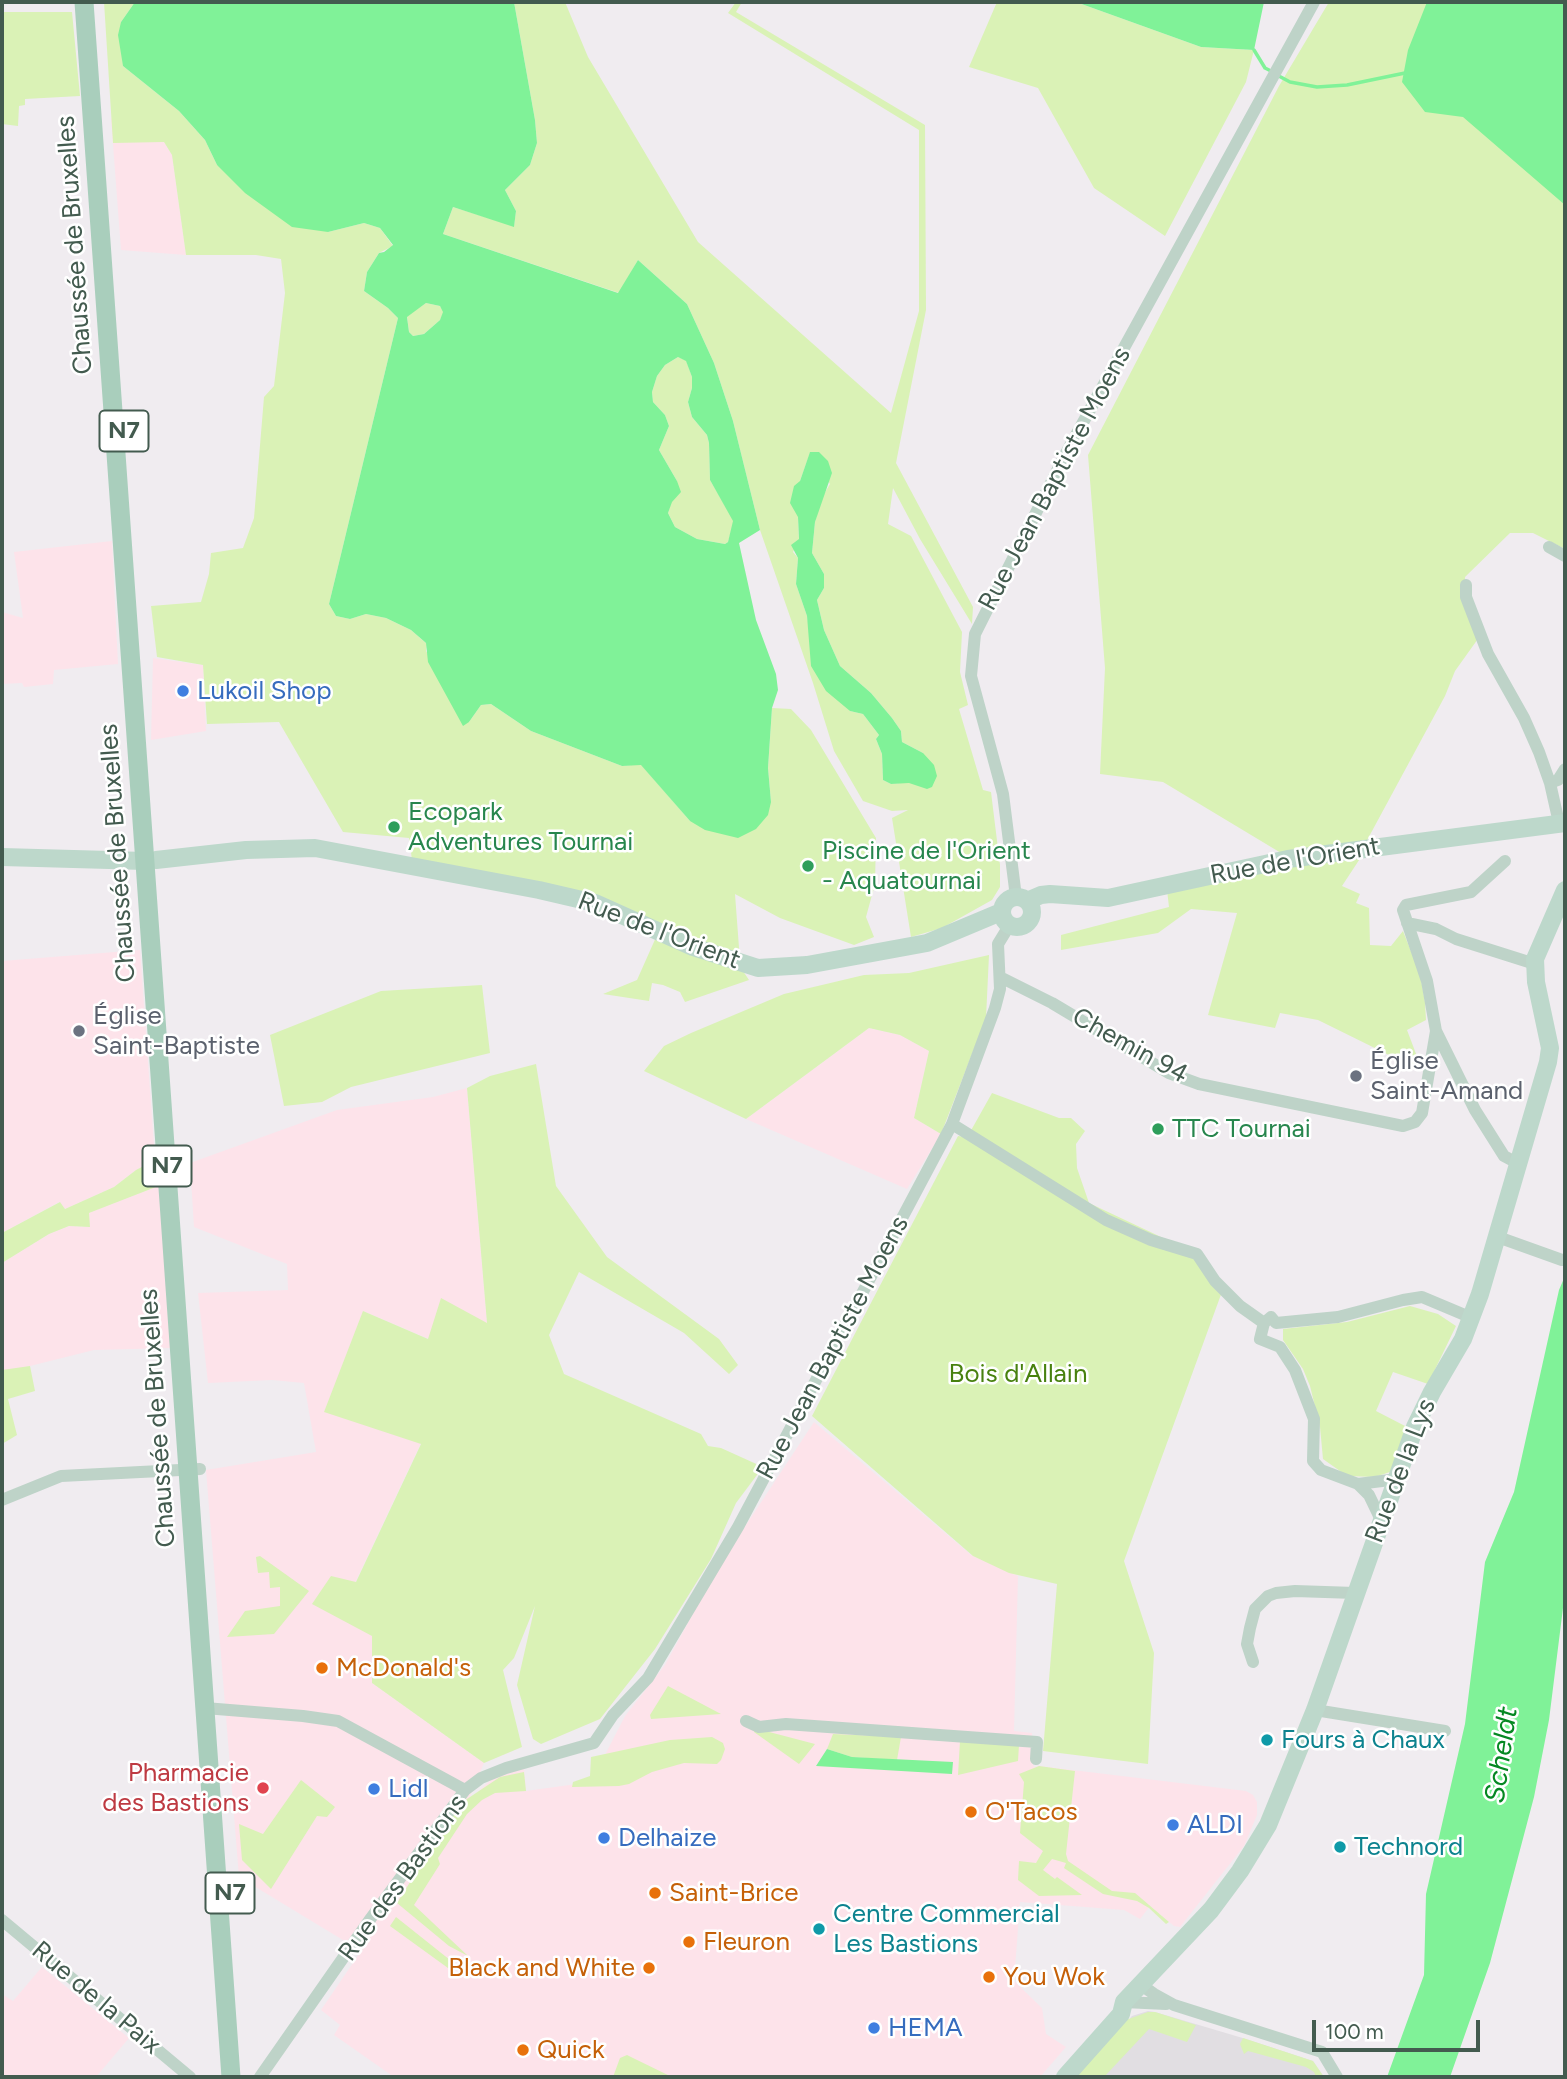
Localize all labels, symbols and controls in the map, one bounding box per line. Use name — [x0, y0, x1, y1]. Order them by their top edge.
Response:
street label: Chaussée de Bruxelles — [50, 115, 100, 375]
street label: Rue Jean Baptiste Moens — [972, 342, 1138, 616]
road number: N7 — [100, 410, 148, 452]
place label: Lukoil Shop — [197, 675, 332, 707]
marker: Lukoil Shop — [175, 683, 191, 699]
street label: Chaussée de Bruxelles — [93, 723, 143, 983]
place label: Ecopark Adventures Tournai — [408, 796, 633, 858]
marker: Ecopark Adventures Tournai — [386, 819, 402, 835]
street label: Rue de l'Orient — [1208, 831, 1382, 891]
place label: Piscine de l'Orient - Aquatournai — [822, 835, 1031, 896]
marker: Piscine de l'Orient - Aquatournai — [800, 858, 816, 874]
street label: Rue de l'Orient — [573, 886, 745, 976]
place label: Église Saint-Baptiste — [93, 1000, 260, 1062]
street label: Chemin 94 — [1067, 1001, 1193, 1091]
marker: Église Saint-Baptiste — [71, 1023, 87, 1039]
place label: Église Saint-Amand — [1370, 1045, 1523, 1106]
marker: Église Saint-Amand — [1348, 1068, 1364, 1084]
place label: TTC Tournai — [1172, 1113, 1311, 1145]
marker: TTC Tournai — [1150, 1121, 1166, 1137]
road number: N7 — [142, 1146, 192, 1186]
street label: Rue Jean Baptiste Moens — [750, 1211, 916, 1485]
street label: Chaussée de Bruxelles — [133, 1288, 183, 1548]
park label: Bois d'Allain — [949, 1358, 1087, 1390]
street label: Rue de la Lys — [1359, 1395, 1443, 1547]
place label: McDonald's — [336, 1652, 471, 1684]
marker: McDonald's — [314, 1660, 330, 1676]
water label: Scheldt — [1479, 1705, 1525, 1805]
place label: Fours à Chaux — [1281, 1724, 1445, 1756]
marker: Fours à Chaux — [1259, 1732, 1275, 1748]
place label: Pharmacie des Bastions — [102, 1757, 249, 1818]
place label: Lidl — [388, 1773, 429, 1805]
marker: Pharmacie des Bastions — [255, 1780, 271, 1796]
marker: Lidl — [366, 1781, 382, 1797]
street label: Rue des Bastions — [332, 1789, 474, 1967]
place label: O'Tacos — [985, 1796, 1078, 1828]
marker: O'Tacos — [963, 1804, 979, 1820]
place label: ALDI — [1187, 1809, 1243, 1841]
marker: ALDI — [1165, 1817, 1181, 1833]
place label: Delhaize — [618, 1822, 717, 1854]
marker: Delhaize — [596, 1830, 612, 1846]
place label: Technord — [1354, 1831, 1463, 1863]
marker: Technord — [1332, 1839, 1348, 1855]
road number: N7 — [205, 1872, 254, 1914]
place label: Saint-Brice — [669, 1877, 798, 1909]
marker: Saint-Brice — [647, 1885, 663, 1901]
place label: Centre Commercial Les Bastions — [833, 1898, 1060, 1960]
marker: Centre Commercial Les Bastions — [811, 1921, 827, 1937]
place label: Fleuron — [703, 1926, 790, 1958]
marker: Fleuron — [681, 1934, 697, 1950]
street label: Rue de la Paix — [25, 1935, 167, 2061]
place label: Black and White — [448, 1952, 635, 1984]
marker: Black and White — [641, 1960, 657, 1976]
place label: You Wok — [1003, 1961, 1105, 1993]
marker: You Wok — [981, 1969, 997, 1985]
scale bar — [1315, 2006, 1483, 2050]
place label: HEMA — [888, 2012, 963, 2044]
text: 100 m — [1325, 2019, 1384, 2044]
marker: HEMA — [866, 2020, 882, 2036]
place label: Quick — [537, 2034, 604, 2066]
marker: Quick — [515, 2042, 531, 2058]

